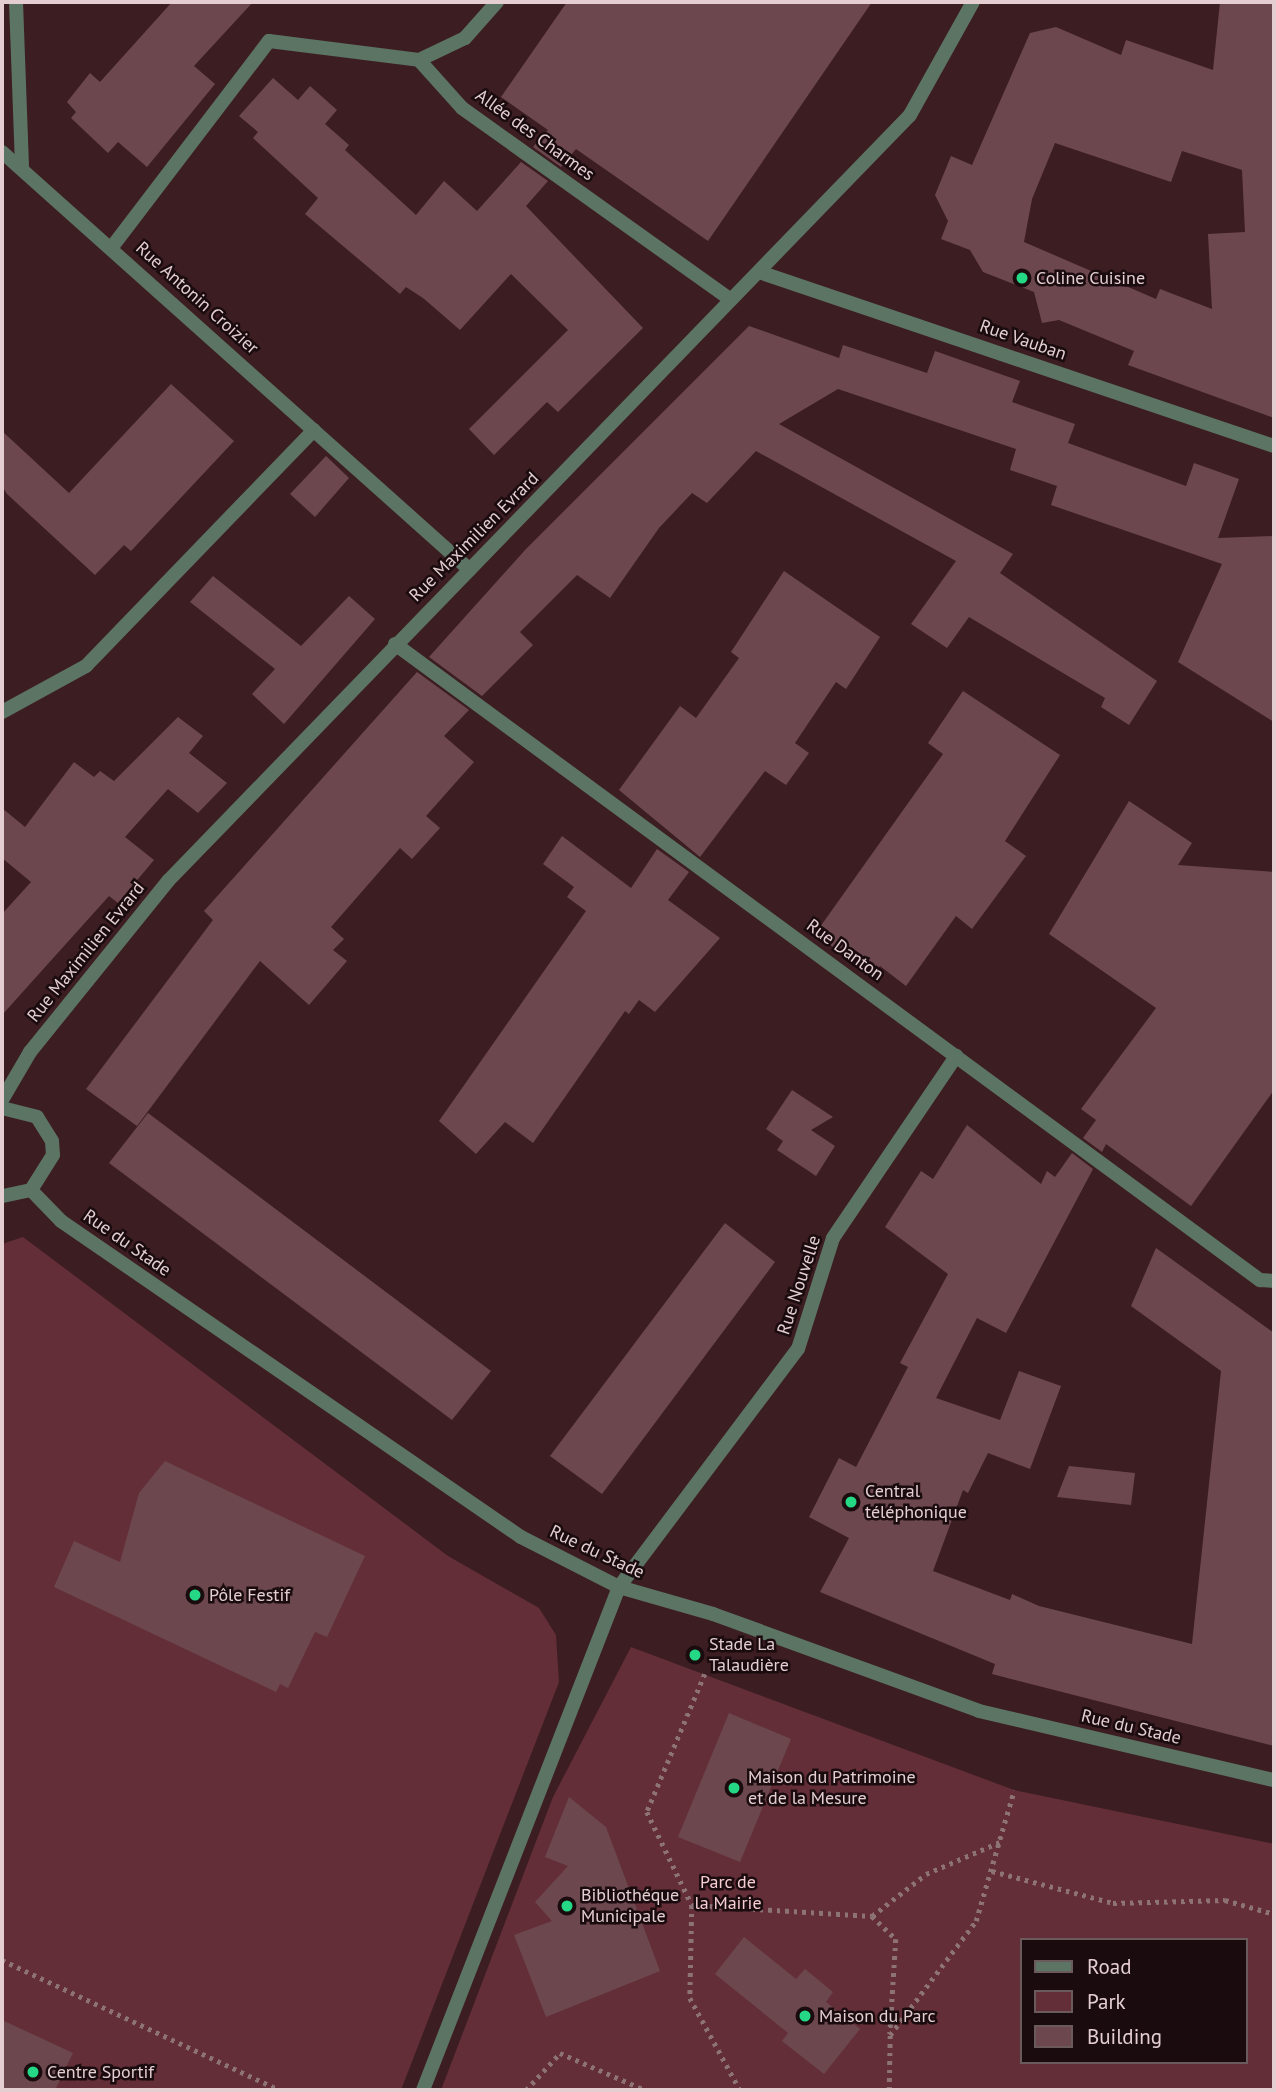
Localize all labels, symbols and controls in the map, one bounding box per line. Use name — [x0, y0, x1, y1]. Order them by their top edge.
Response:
street label: Allée des Charmes — [471, 85, 599, 185]
street label: Rue Antonin Croizier — [131, 237, 263, 359]
place label: Coline Cuisine — [1036, 267, 1145, 289]
marker: Coline Cuisine — [1014, 270, 1030, 286]
street label: Rue Vauban — [977, 315, 1069, 365]
street label: Rue Maximilien Evrard — [405, 468, 543, 606]
street label: Rue Maximilien Evrard — [23, 878, 149, 1026]
street label: Rue Danton — [802, 915, 888, 985]
street label: Rue du Stade — [79, 1205, 175, 1281]
street label: Rue Nouvelle — [773, 1233, 825, 1337]
place label: Central téléphonique — [865, 1481, 967, 1524]
marker: Central téléphonique — [843, 1494, 859, 1510]
street label: Rue du Stade — [546, 1521, 648, 1583]
place label: Pôle Festif — [209, 1584, 290, 1606]
marker: Pôle Festif — [187, 1587, 203, 1603]
place label: Stade La Talaudière — [709, 1634, 789, 1676]
marker: Stade La Talaudière — [687, 1647, 703, 1663]
street label: Rue du Stade — [1079, 1705, 1183, 1749]
place label: Maison du Patrimoine et de la Mesure — [748, 1767, 916, 1810]
marker: Maison du Patrimoine et de la Mesure — [726, 1780, 742, 1796]
park label: Parc de la Mairie — [694, 1872, 762, 1914]
place label: Bibliothéque Municipale — [581, 1885, 679, 1927]
marker: Bibliothéque Municipale — [559, 1898, 575, 1914]
legend — [1020, 1938, 1248, 2064]
text: Road — [1087, 1953, 1131, 1980]
text: Park — [1087, 1988, 1126, 2015]
place label: Maison du Parc — [819, 2005, 936, 2027]
marker: Maison du Parc — [797, 2008, 813, 2024]
text: Building — [1087, 2023, 1162, 2050]
place label: Centre Sportif — [47, 2061, 154, 2083]
marker: Centre Sportif — [25, 2064, 41, 2080]

